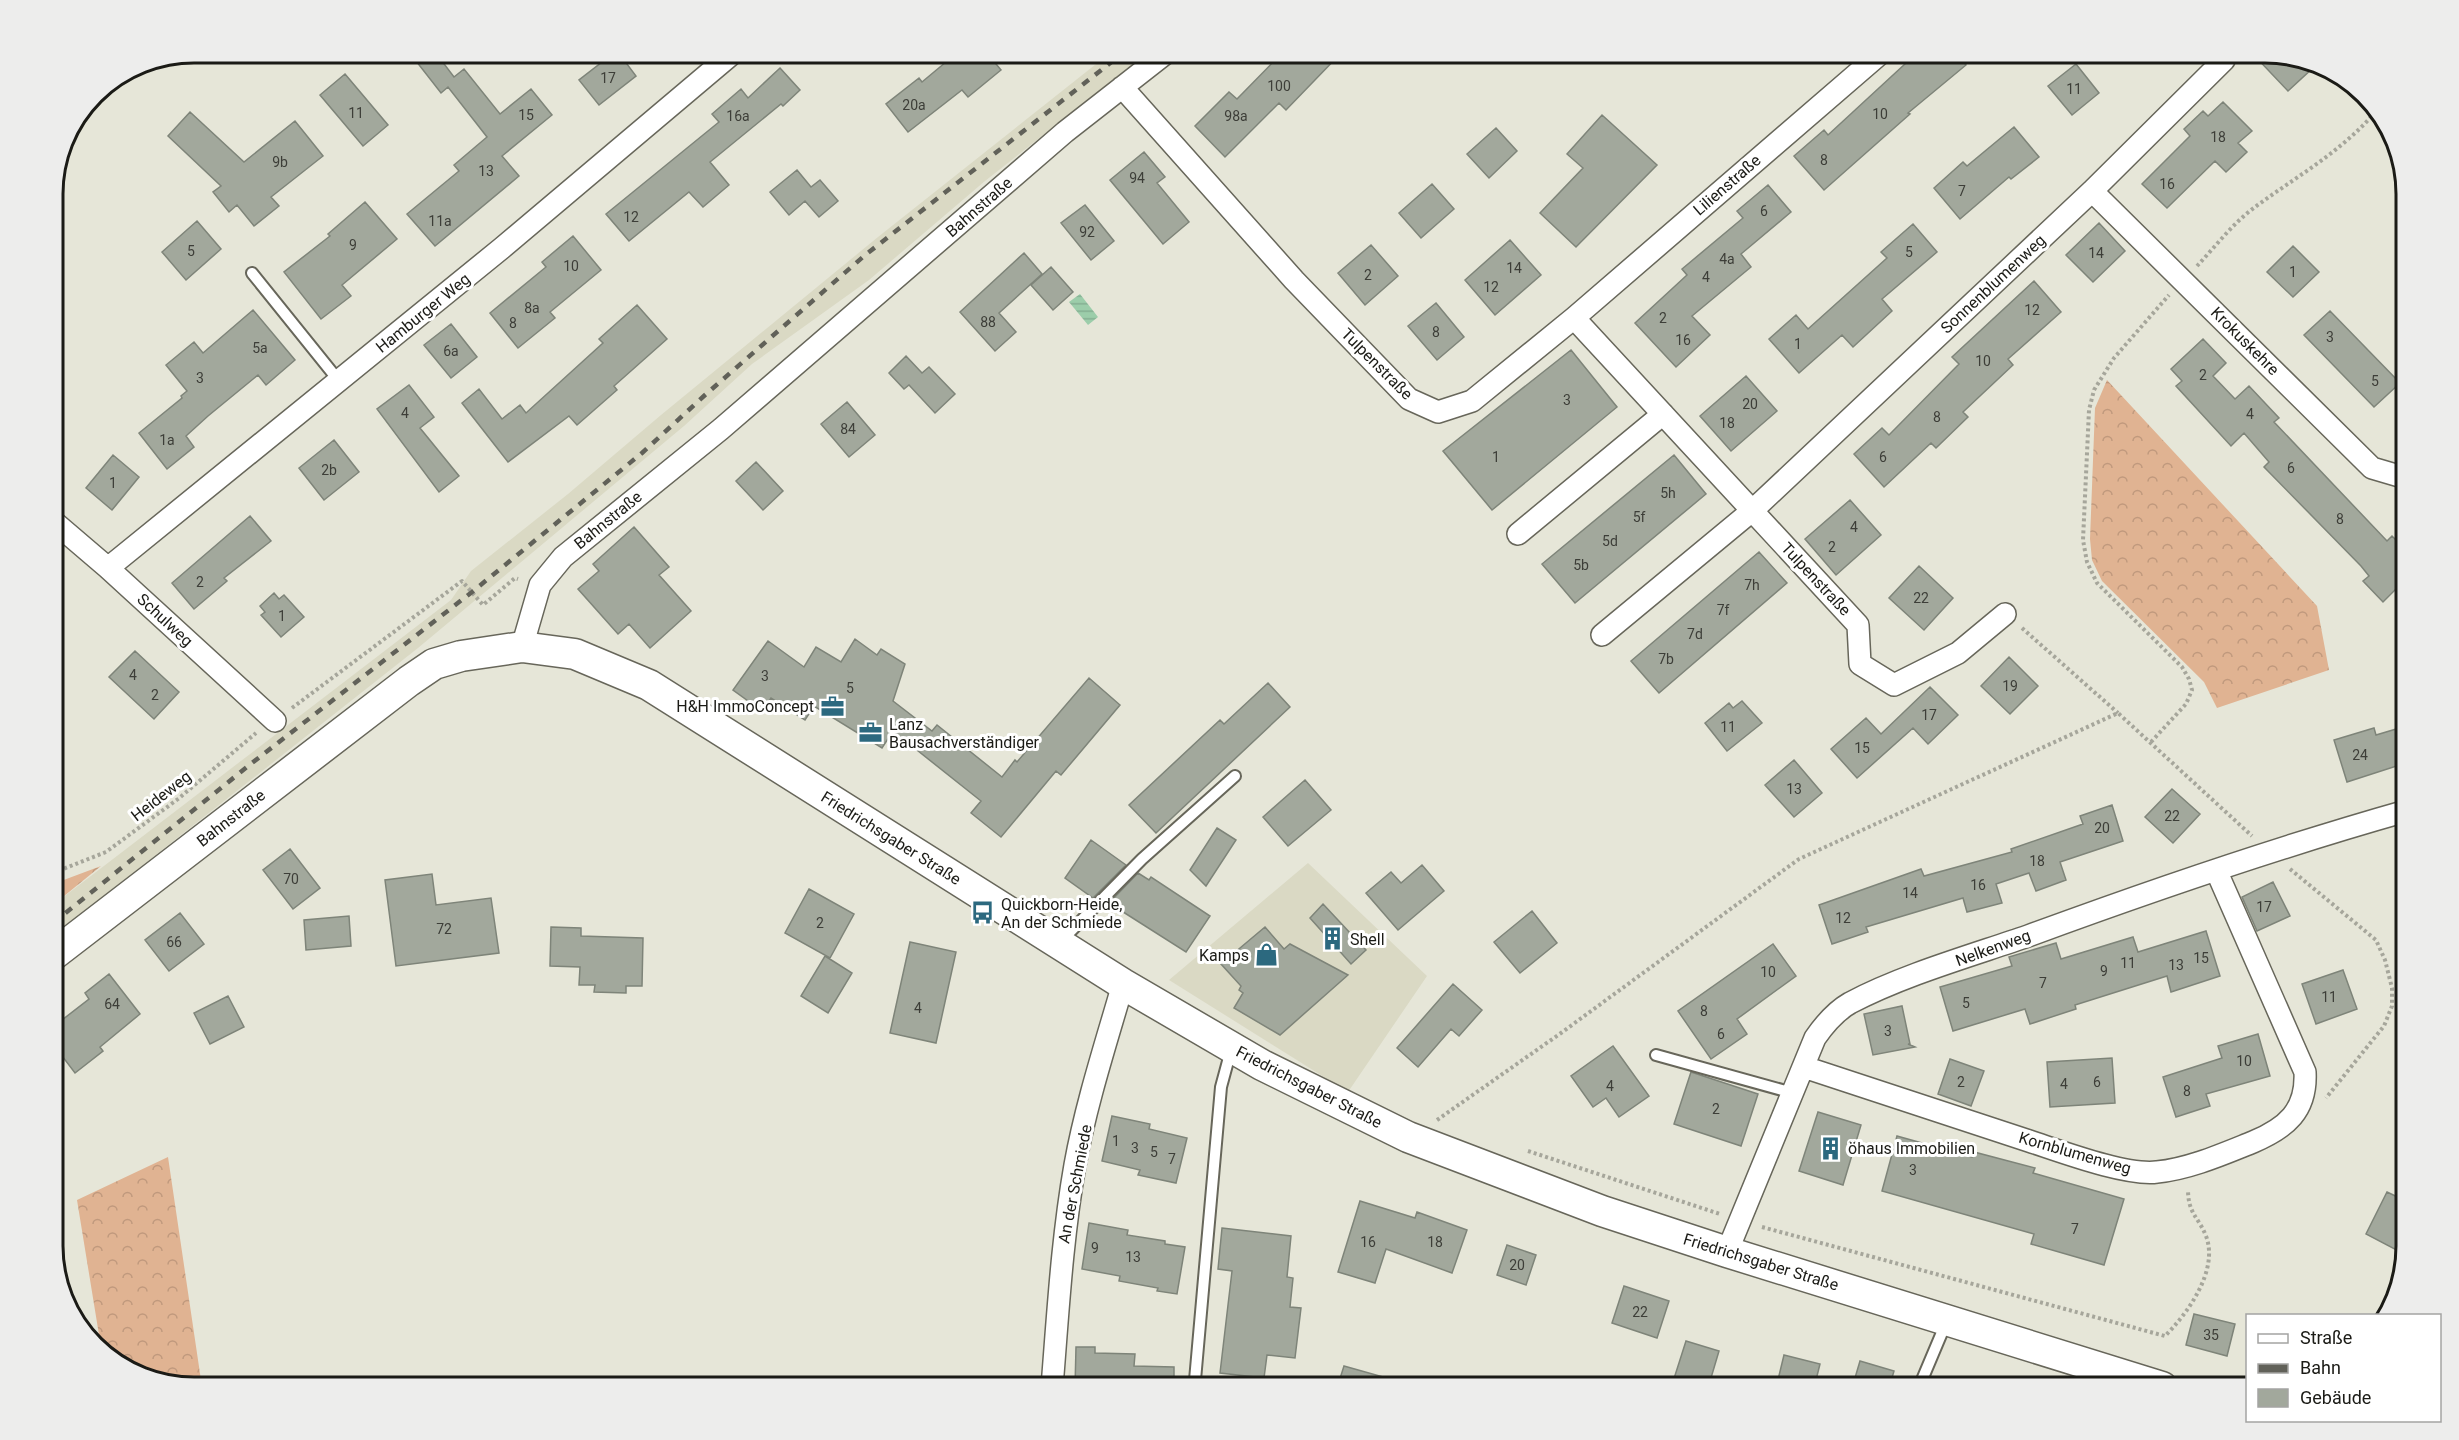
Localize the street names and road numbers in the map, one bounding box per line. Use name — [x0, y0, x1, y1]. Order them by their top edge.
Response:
street label: Lilienstraße — [1689, 151, 1765, 219]
street label: Bahnstraße — [942, 173, 1016, 241]
street label: Sonnenblumenweg — [1937, 231, 2049, 337]
street label: Hamburger Weg — [372, 269, 474, 357]
street label: Krokuskehre — [2207, 303, 2283, 379]
street label: Tulpenstraße — [1337, 324, 1417, 404]
street label: Bahnstraße — [570, 487, 646, 553]
street label: Tulpenstraße — [1777, 538, 1855, 620]
street label: Schulweg — [133, 590, 197, 650]
street label: Heideweg — [127, 767, 195, 825]
street label: Bahnstraße — [193, 785, 269, 851]
street label: Friedrichsgaber Straße — [818, 787, 964, 889]
street label: Nelkenweg — [1953, 926, 2033, 970]
street label: Friedrichsgaber Straße — [1233, 1042, 1385, 1132]
street label: An der Schmiede — [1054, 1123, 1096, 1245]
street label: Kornblumenweg — [2017, 1128, 2133, 1178]
street label: Friedrichsgaber Straße — [1681, 1229, 1841, 1295]

